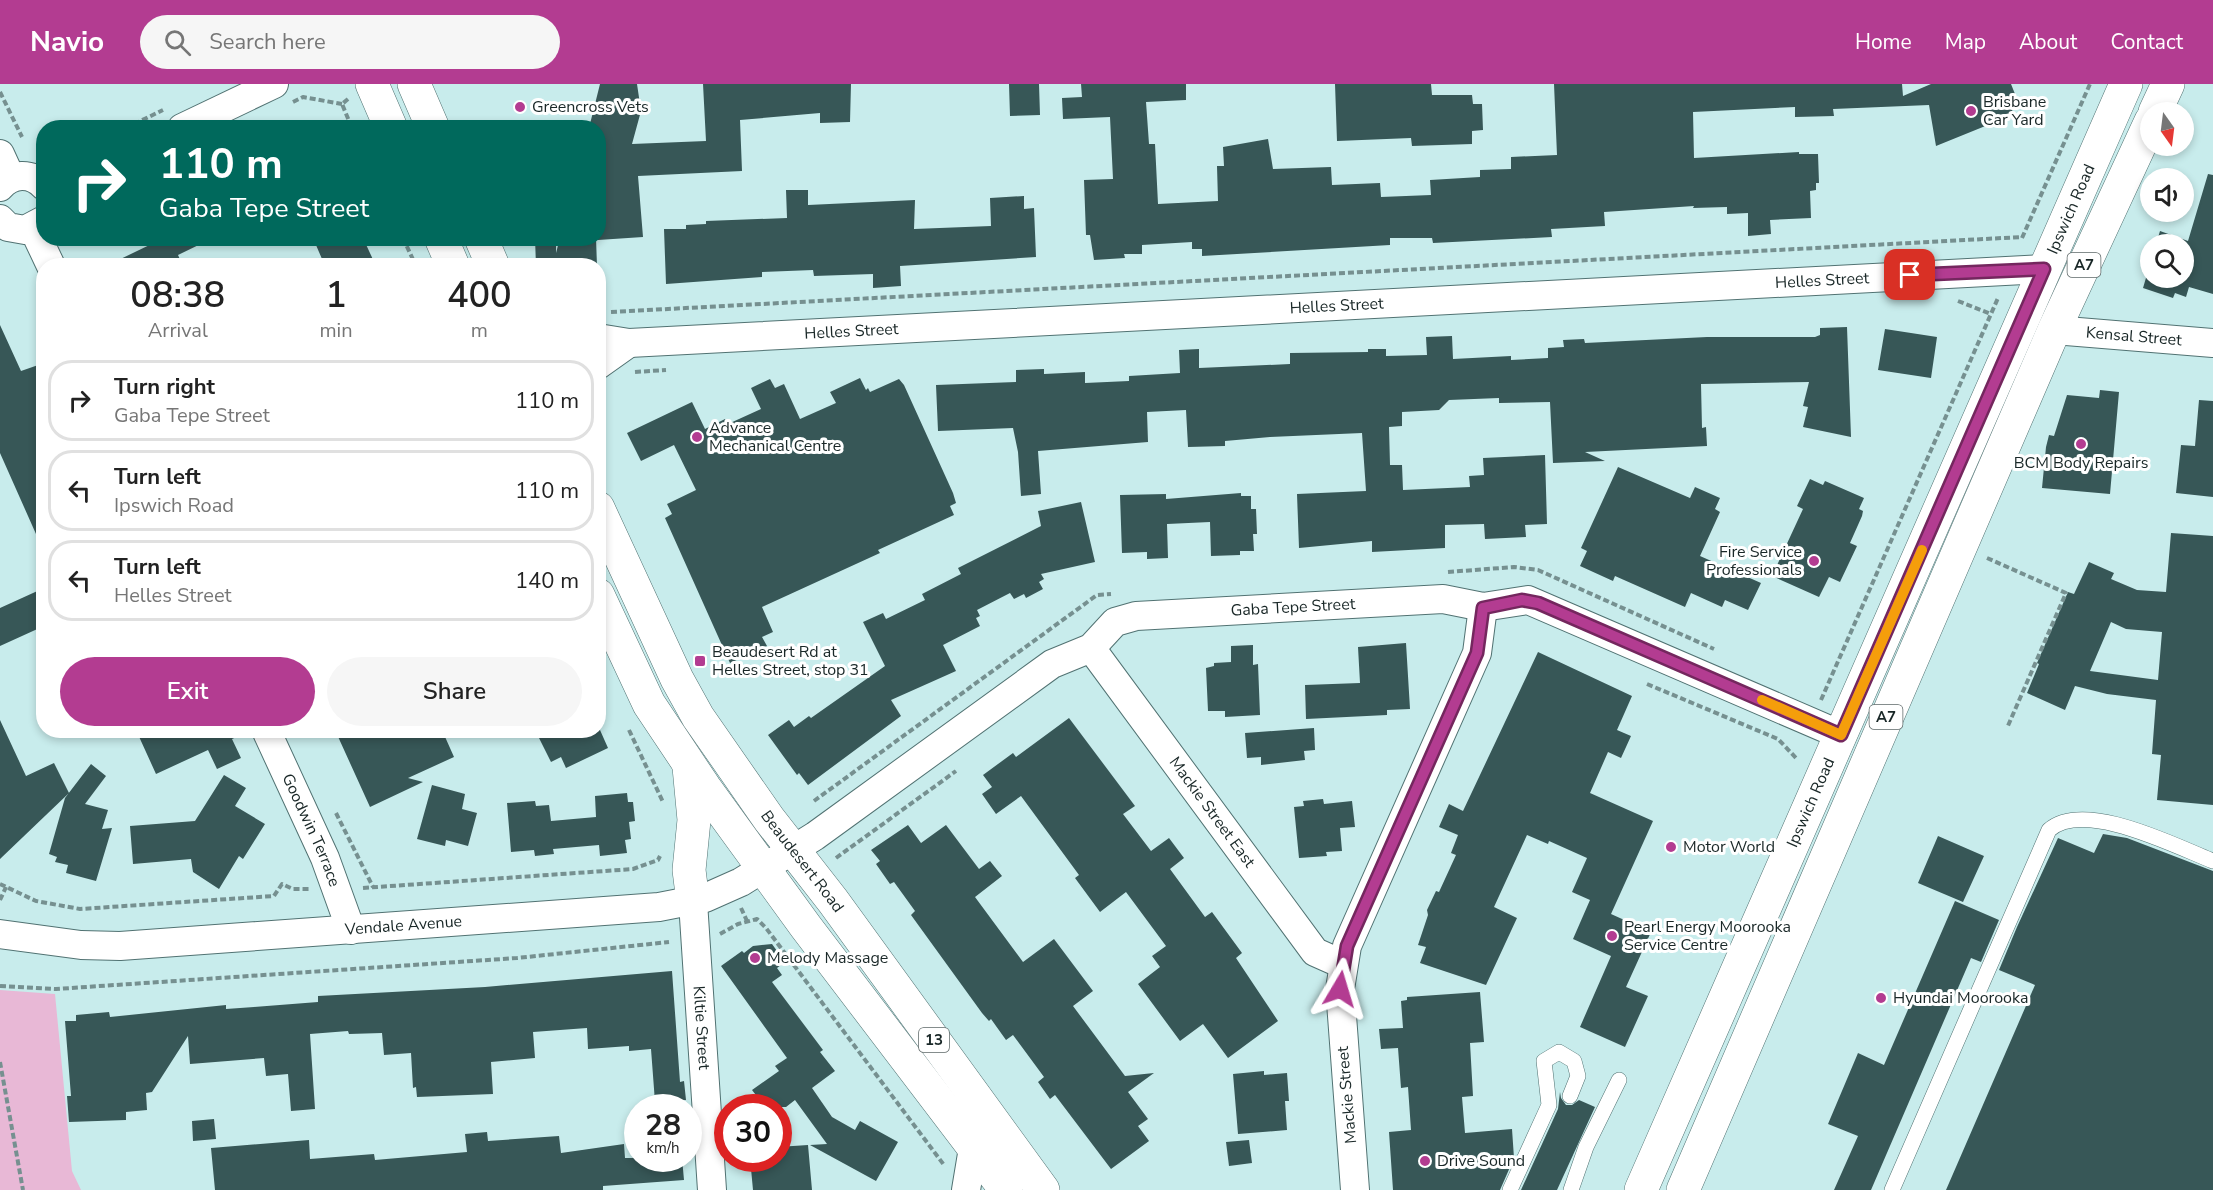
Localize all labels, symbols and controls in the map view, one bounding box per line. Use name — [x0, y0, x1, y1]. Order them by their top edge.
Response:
search box — [140, 15, 560, 69]
text: Navio — [30, 23, 104, 61]
icon: search — [161, 26, 194, 59]
text: Search here — [209, 27, 326, 57]
text: Home — [1855, 28, 1912, 56]
text: Map — [1945, 28, 1986, 56]
text: About — [2019, 28, 2077, 56]
text: Contact — [2110, 28, 2183, 56]
place label: Brisbane Car Yard — [1983, 91, 2046, 131]
place label: Greencross Vets — [532, 96, 649, 118]
marker: Greencross Vets — [513, 100, 527, 114]
north arrow — [2140, 102, 2194, 156]
map controls — [2140, 102, 2194, 288]
marker: Brisbane Car Yard — [1964, 104, 1978, 118]
text: 110 m — [159, 136, 283, 193]
icon: right — [60, 144, 138, 222]
street label: Ipswich Road — [2042, 161, 2100, 258]
button: sound — [2140, 168, 2194, 222]
text: Gaba Tepe Street — [159, 190, 369, 227]
button: search — [2140, 234, 2194, 288]
pin — [1884, 249, 1935, 300]
road number: A7 — [2068, 253, 2100, 277]
icon: arrive — [1893, 258, 1926, 291]
street label: Helles Street — [1774, 267, 1870, 294]
text: 08:38 — [130, 271, 225, 320]
text: 1 — [325, 271, 347, 320]
text: 400 — [447, 271, 512, 320]
street label: Helles Street — [1289, 293, 1385, 319]
text: Arrival — [148, 317, 208, 344]
text: min — [320, 317, 353, 344]
text: m — [471, 317, 488, 344]
street label: Helles Street — [804, 318, 899, 345]
street label: Kensal Street — [2085, 322, 2183, 351]
text: Turn right — [114, 372, 215, 402]
icon: right — [63, 384, 96, 417]
text: 110 m — [515, 386, 579, 416]
text: Gaba Tepe Street — [114, 402, 270, 429]
place label: Advance Mechanical Centre — [709, 417, 841, 457]
marker: Advance Mechanical Centre — [690, 430, 704, 444]
marker: BCM Body Repairs — [2074, 437, 2088, 451]
place label: BCM Body Repairs — [2014, 452, 2148, 474]
text: Turn left — [114, 462, 201, 492]
icon: left — [63, 474, 96, 507]
text: 110 m — [515, 476, 579, 506]
text: Ipswich Road — [114, 492, 234, 519]
place label: Fire Service Professionals — [1706, 541, 1802, 581]
text: Turn left — [114, 552, 201, 582]
marker: Fire Service Professionals — [1807, 554, 1821, 568]
icon: left — [63, 564, 96, 597]
text: 140 m — [515, 566, 579, 596]
text: Helles Street — [114, 582, 232, 609]
street label: Gaba Tepe Street — [1230, 593, 1356, 622]
place label: Beaudesert Rd at Helles Street, stop 31 — [712, 641, 869, 681]
marker: Beaudesert Rd at Helles Street, stop 31 — [693, 654, 707, 668]
button: Exit — [60, 657, 315, 726]
button: Share — [327, 657, 582, 726]
road number: A7 — [1870, 705, 1902, 729]
street label: Mackie Street East — [1164, 752, 1260, 873]
street label: Ipswich Road — [1782, 754, 1840, 851]
street label: Goodwin Terrace — [277, 770, 346, 890]
street label: Beaudesert Road — [755, 806, 849, 917]
place label: Motor World — [1683, 836, 1775, 858]
marker: Motor World — [1664, 840, 1678, 854]
street label: Vendale Avenue — [343, 910, 463, 941]
place label: Pearl Energy Moorooka Service Centre — [1624, 916, 1791, 956]
marker: Pearl Energy Moorooka Service Centre — [1605, 929, 1619, 943]
place label: Melody Massage — [767, 947, 888, 969]
marker: Melody Massage — [748, 951, 762, 965]
position arrow — [1308, 957, 1372, 1021]
street label: Kiltie Street — [688, 985, 715, 1071]
place label: Hyundai Moorooka — [1893, 987, 2028, 1009]
marker: Hyundai Moorooka — [1874, 991, 1888, 1005]
road number: 13 — [919, 1028, 949, 1052]
street label: Mackie Street — [1332, 1045, 1362, 1145]
speed limit sign: 30 — [714, 1094, 792, 1172]
text: 28 — [645, 1105, 681, 1146]
text: km/h — [646, 1138, 680, 1158]
place label: Drive Sound — [1437, 1150, 1525, 1172]
marker: Drive Sound — [1418, 1154, 1432, 1168]

